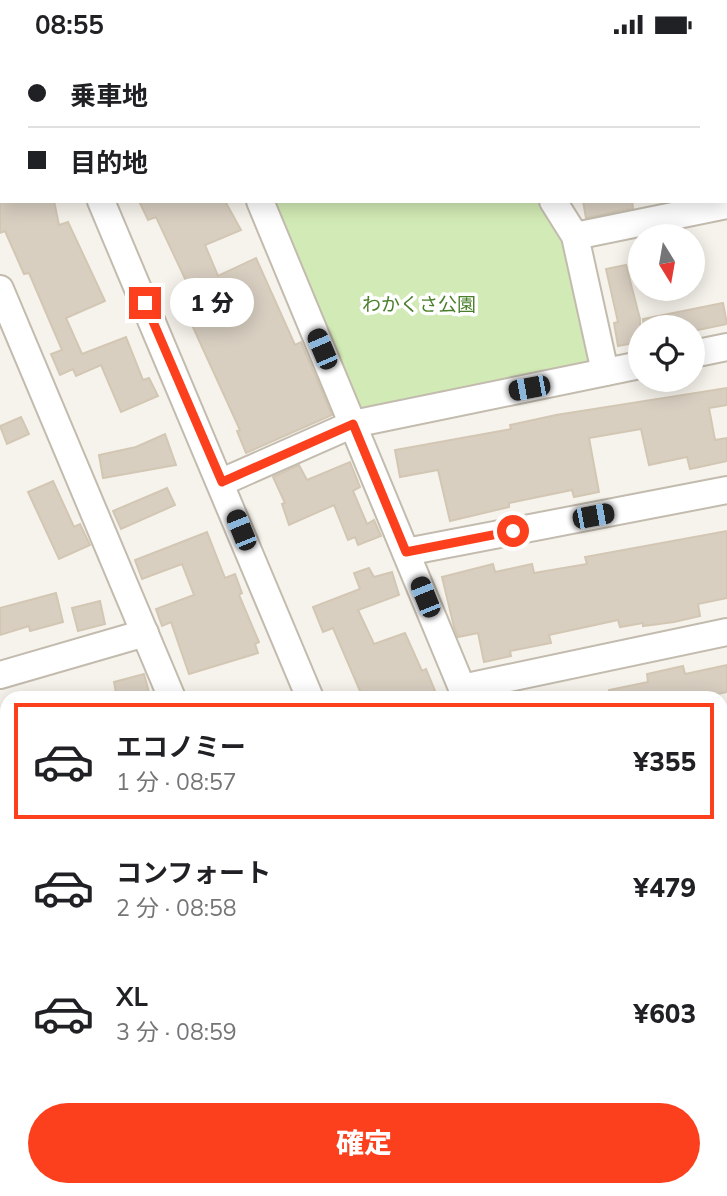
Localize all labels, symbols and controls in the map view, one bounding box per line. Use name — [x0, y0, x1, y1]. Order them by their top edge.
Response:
text: 08:55 — [35, 8, 104, 41]
text: 乗車地 — [70, 79, 148, 112]
text: 目的地 — [70, 146, 148, 179]
north arrow — [628, 224, 705, 301]
map controls — [628, 224, 705, 392]
callout: 1 分 — [170, 279, 254, 327]
route end — [129, 287, 161, 319]
text: 1 分 — [190, 288, 234, 317]
park label: わかくさ公園 — [362, 292, 476, 316]
button: locate — [628, 315, 705, 392]
car — [305, 326, 340, 372]
car — [507, 374, 552, 402]
car — [571, 502, 616, 530]
car — [224, 507, 259, 553]
route start — [497, 515, 529, 547]
car — [408, 574, 443, 620]
icon: car — [32, 730, 95, 793]
text: エコノミー — [116, 730, 246, 763]
text: ¥355 — [634, 745, 696, 778]
text: 1 分 · 08:57 — [116, 767, 237, 796]
icon: car — [32, 856, 95, 919]
text: コンフォート — [116, 856, 271, 889]
text: ¥479 — [634, 871, 696, 904]
text: 2 分 · 08:58 — [116, 893, 237, 922]
text: XL — [116, 980, 148, 1013]
icon: car — [32, 982, 95, 1045]
text: ¥603 — [634, 997, 696, 1030]
text: 3 分 · 08:59 — [116, 1017, 237, 1046]
button: 確定 — [28, 1103, 700, 1183]

